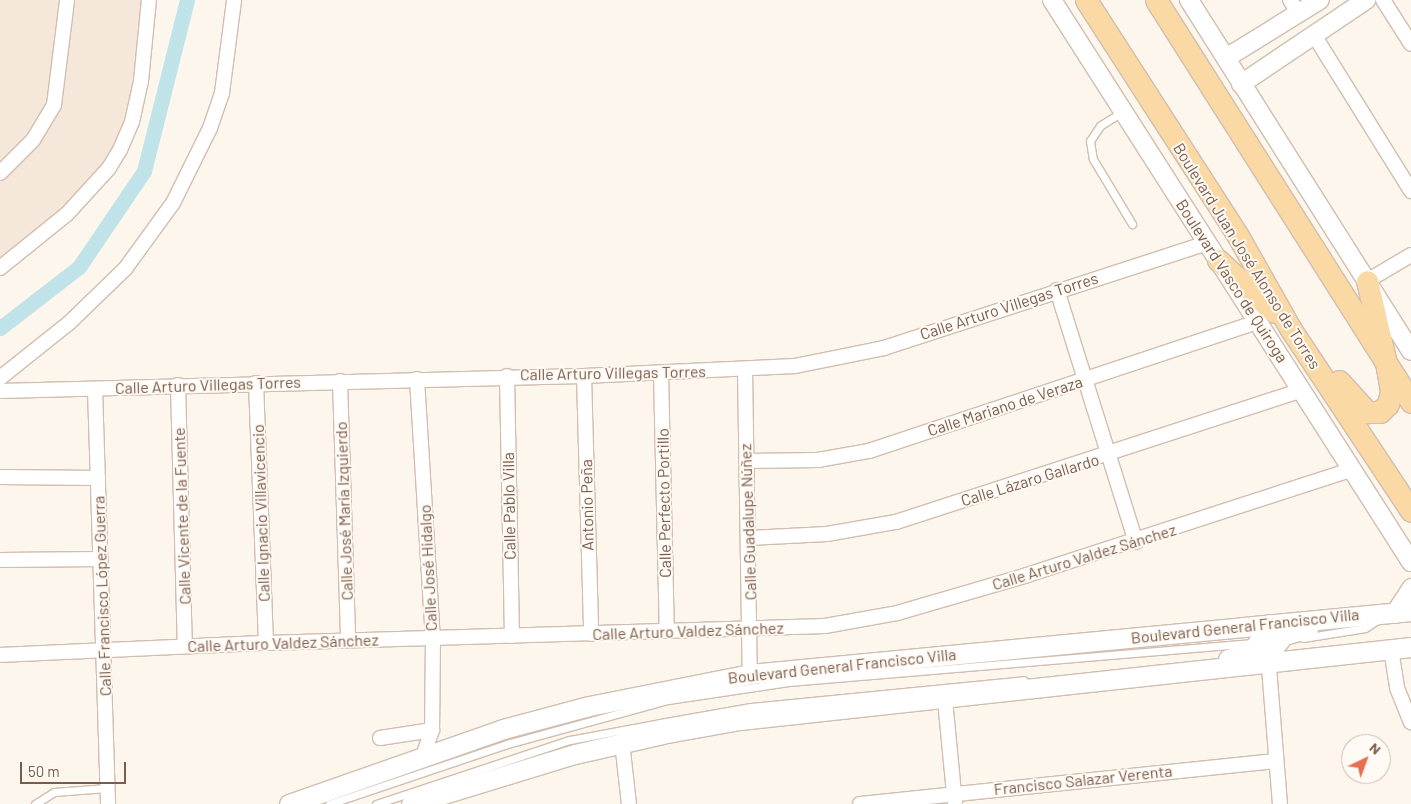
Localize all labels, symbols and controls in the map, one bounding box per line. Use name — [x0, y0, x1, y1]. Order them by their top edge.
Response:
street label: Boulevard Juan José Alonso de Torres — [1169, 139, 1325, 373]
street label: Boulevard Vasco de Quiroga — [1172, 196, 1292, 366]
street label: Calle Arturo Villegas Torres — [918, 268, 1100, 344]
street label: Calle Arturo Villegas Torres — [520, 362, 706, 384]
street label: Calle Arturo Villegas Torres — [115, 372, 301, 398]
street label: Calle Mariano de Veraza — [925, 372, 1085, 440]
street label: Calle José María Izquierdo — [331, 421, 357, 601]
street label: Calle Ignacio Villavicencio — [248, 424, 274, 602]
street label: Calle Vicente de la Fuente — [169, 427, 195, 605]
street label: Calle Perfecto Portillo — [653, 428, 675, 578]
street label: Calle Guadalupe Núñez — [736, 443, 760, 601]
street label: Calle Lázaro Gallardo — [958, 450, 1102, 510]
street label: Calle Pablo Villa — [498, 452, 520, 560]
street label: Antonio Peña — [577, 459, 597, 551]
street label: Calle Francisco López Guerra — [89, 495, 115, 697]
street label: Calle José Hidalgo — [415, 504, 441, 632]
street label: Calle Arturo Valdez Sánchez — [990, 520, 1178, 594]
street label: Boulevard General Francisco Villa — [1130, 604, 1360, 648]
street label: Calle Arturo Valdez Sánchez — [592, 618, 784, 644]
street label: Calle Arturo Valdez Sánchez — [187, 630, 379, 656]
street label: Boulevard General Francisco Villa — [727, 644, 957, 688]
north arrow — [1341, 734, 1391, 784]
text: N — [1367, 739, 1385, 758]
scale bar — [22, 752, 129, 784]
street label: Francisco Salazar Verenta — [993, 761, 1173, 799]
text: 50 m — [28, 762, 60, 780]

